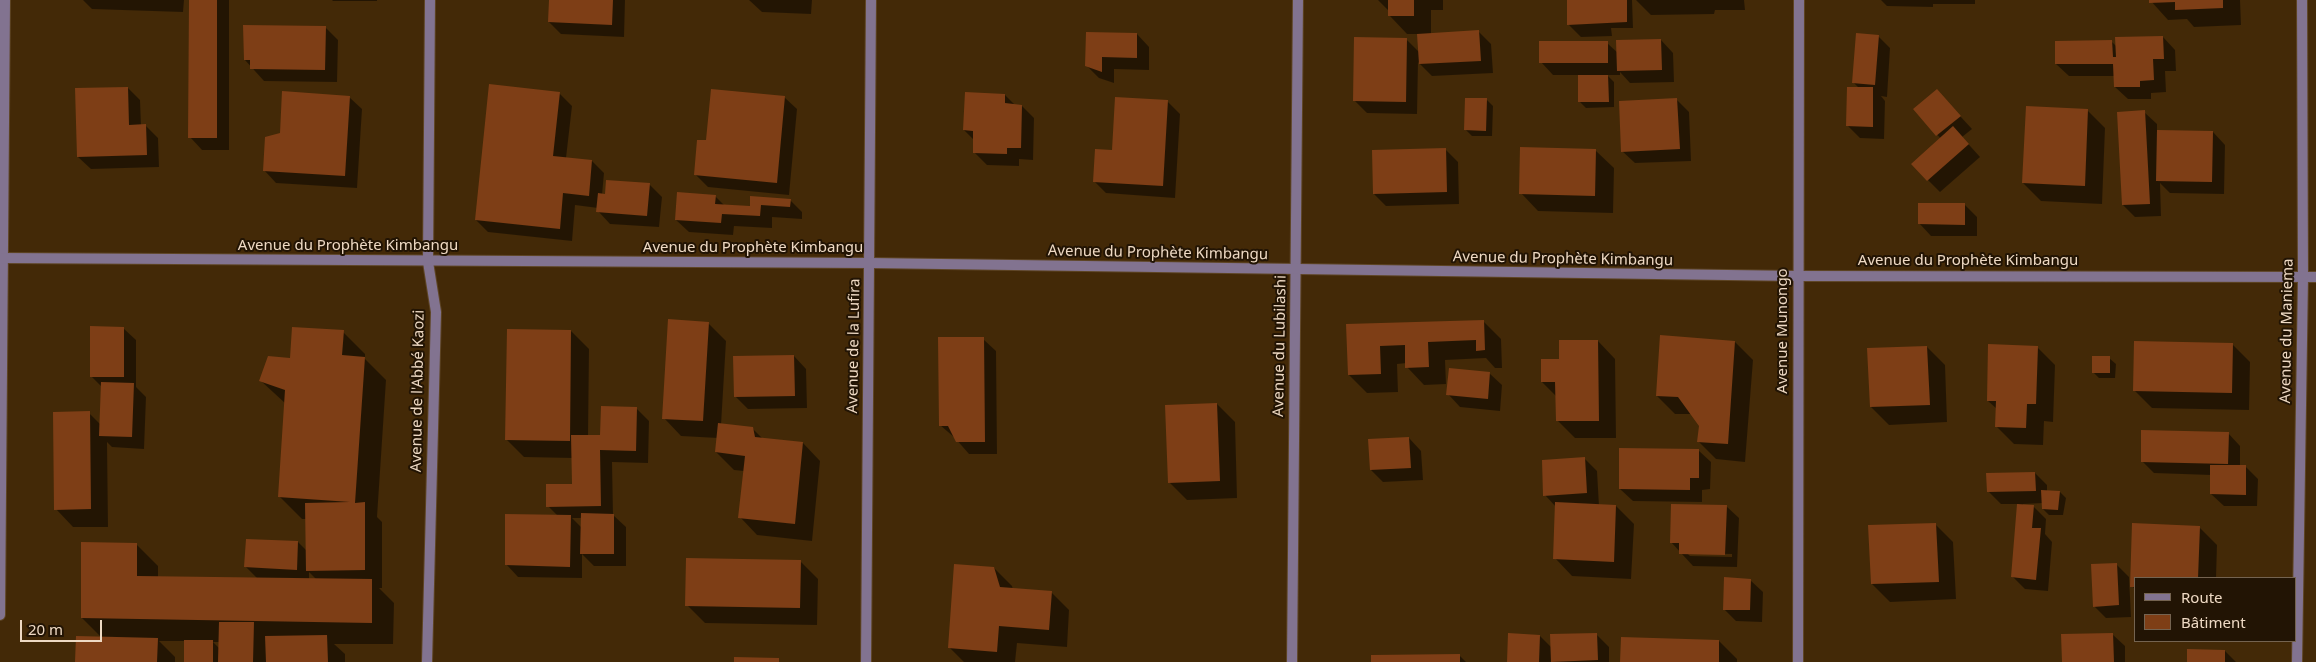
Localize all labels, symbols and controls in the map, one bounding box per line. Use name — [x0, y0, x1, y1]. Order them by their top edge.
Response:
street label: Avenue du Prophète Kimbangu — [238, 237, 458, 255]
street label: Avenue du Prophète Kimbangu — [643, 239, 863, 257]
street label: Avenue du Prophète Kimbangu — [1048, 242, 1268, 264]
street label: Avenue du Prophète Kimbangu — [1453, 248, 1673, 270]
street label: Avenue du Prophète Kimbangu — [1858, 252, 2078, 270]
street label: Avenue du Maniema — [2277, 258, 2297, 404]
street label: Avenue Munongo — [1774, 268, 1792, 394]
street label: Avenue du Lubilashi — [1270, 275, 1290, 417]
street label: Avenue de la Lufira — [844, 278, 864, 414]
street label: Avenue de l'Abbé Kaozi — [408, 310, 428, 472]
legend — [2134, 577, 2296, 642]
text: Route — [2181, 587, 2223, 607]
scale bar — [22, 610, 105, 642]
text: Bâtiment — [2181, 612, 2246, 632]
text: 20 m — [28, 619, 63, 639]

